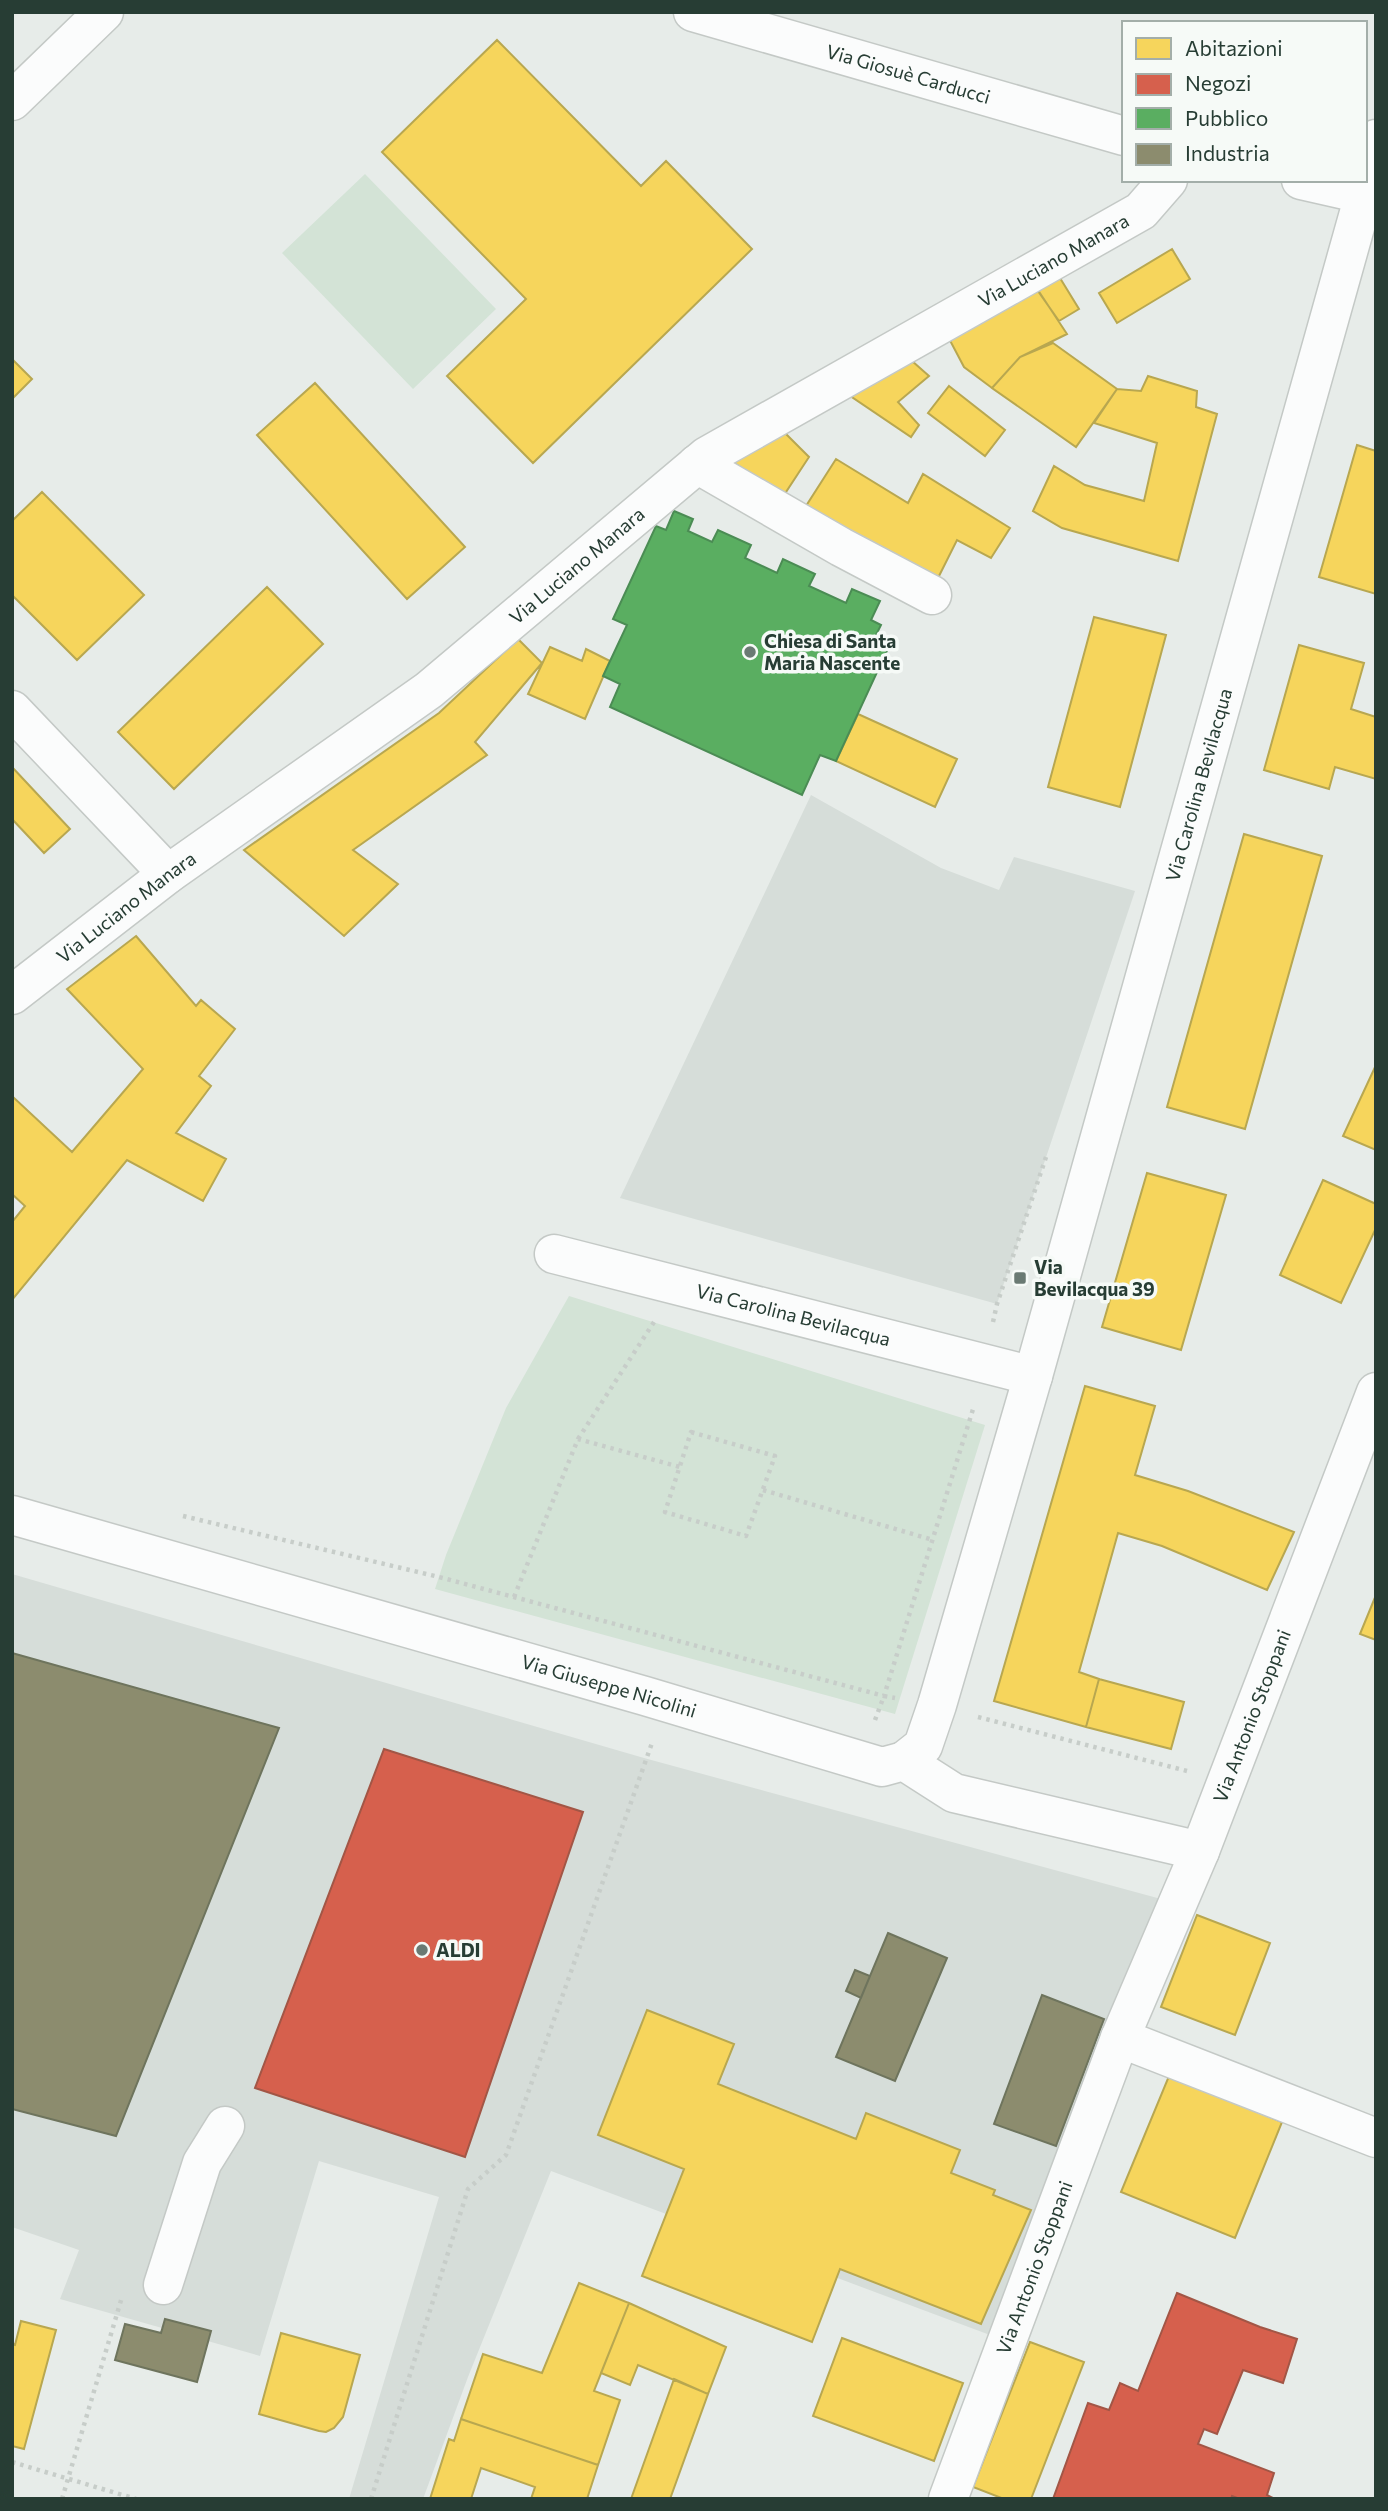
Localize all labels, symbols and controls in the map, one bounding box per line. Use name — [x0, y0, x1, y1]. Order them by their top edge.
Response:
legend — [1122, 21, 1367, 182]
text: Abitazioni — [1185, 35, 1283, 60]
street label: Via Giosuè Carducci — [824, 39, 993, 108]
text: Negozi — [1185, 70, 1251, 95]
text: Pubblico — [1185, 105, 1268, 130]
text: Industria — [1185, 140, 1270, 165]
street label: Via Luciano Manara — [974, 208, 1133, 312]
street label: Via Luciano Manara — [504, 502, 649, 628]
place label: Chiesa di Santa Maria Nascente — [764, 629, 900, 674]
marker: Chiesa di Santa Maria Nascente — [742, 644, 758, 660]
street label: Via Carolina Bevilacqua — [1160, 686, 1236, 884]
street label: Via Luciano Manara — [52, 846, 200, 967]
place label: Via Bevilacqua 39 — [1034, 1255, 1155, 1300]
marker: Via Bevilacqua 39 — [1012, 1270, 1028, 1286]
street label: Via Carolina Bevilacqua — [694, 1279, 893, 1350]
street label: Via Antonio Stoppani — [1208, 1626, 1295, 1806]
street label: Via Giuseppe Nicolini — [519, 1649, 699, 1722]
place label: ALDI — [436, 1938, 481, 1961]
marker: ALDI — [414, 1942, 430, 1958]
street label: Via Antonio Stoppani — [991, 2177, 1077, 2357]

